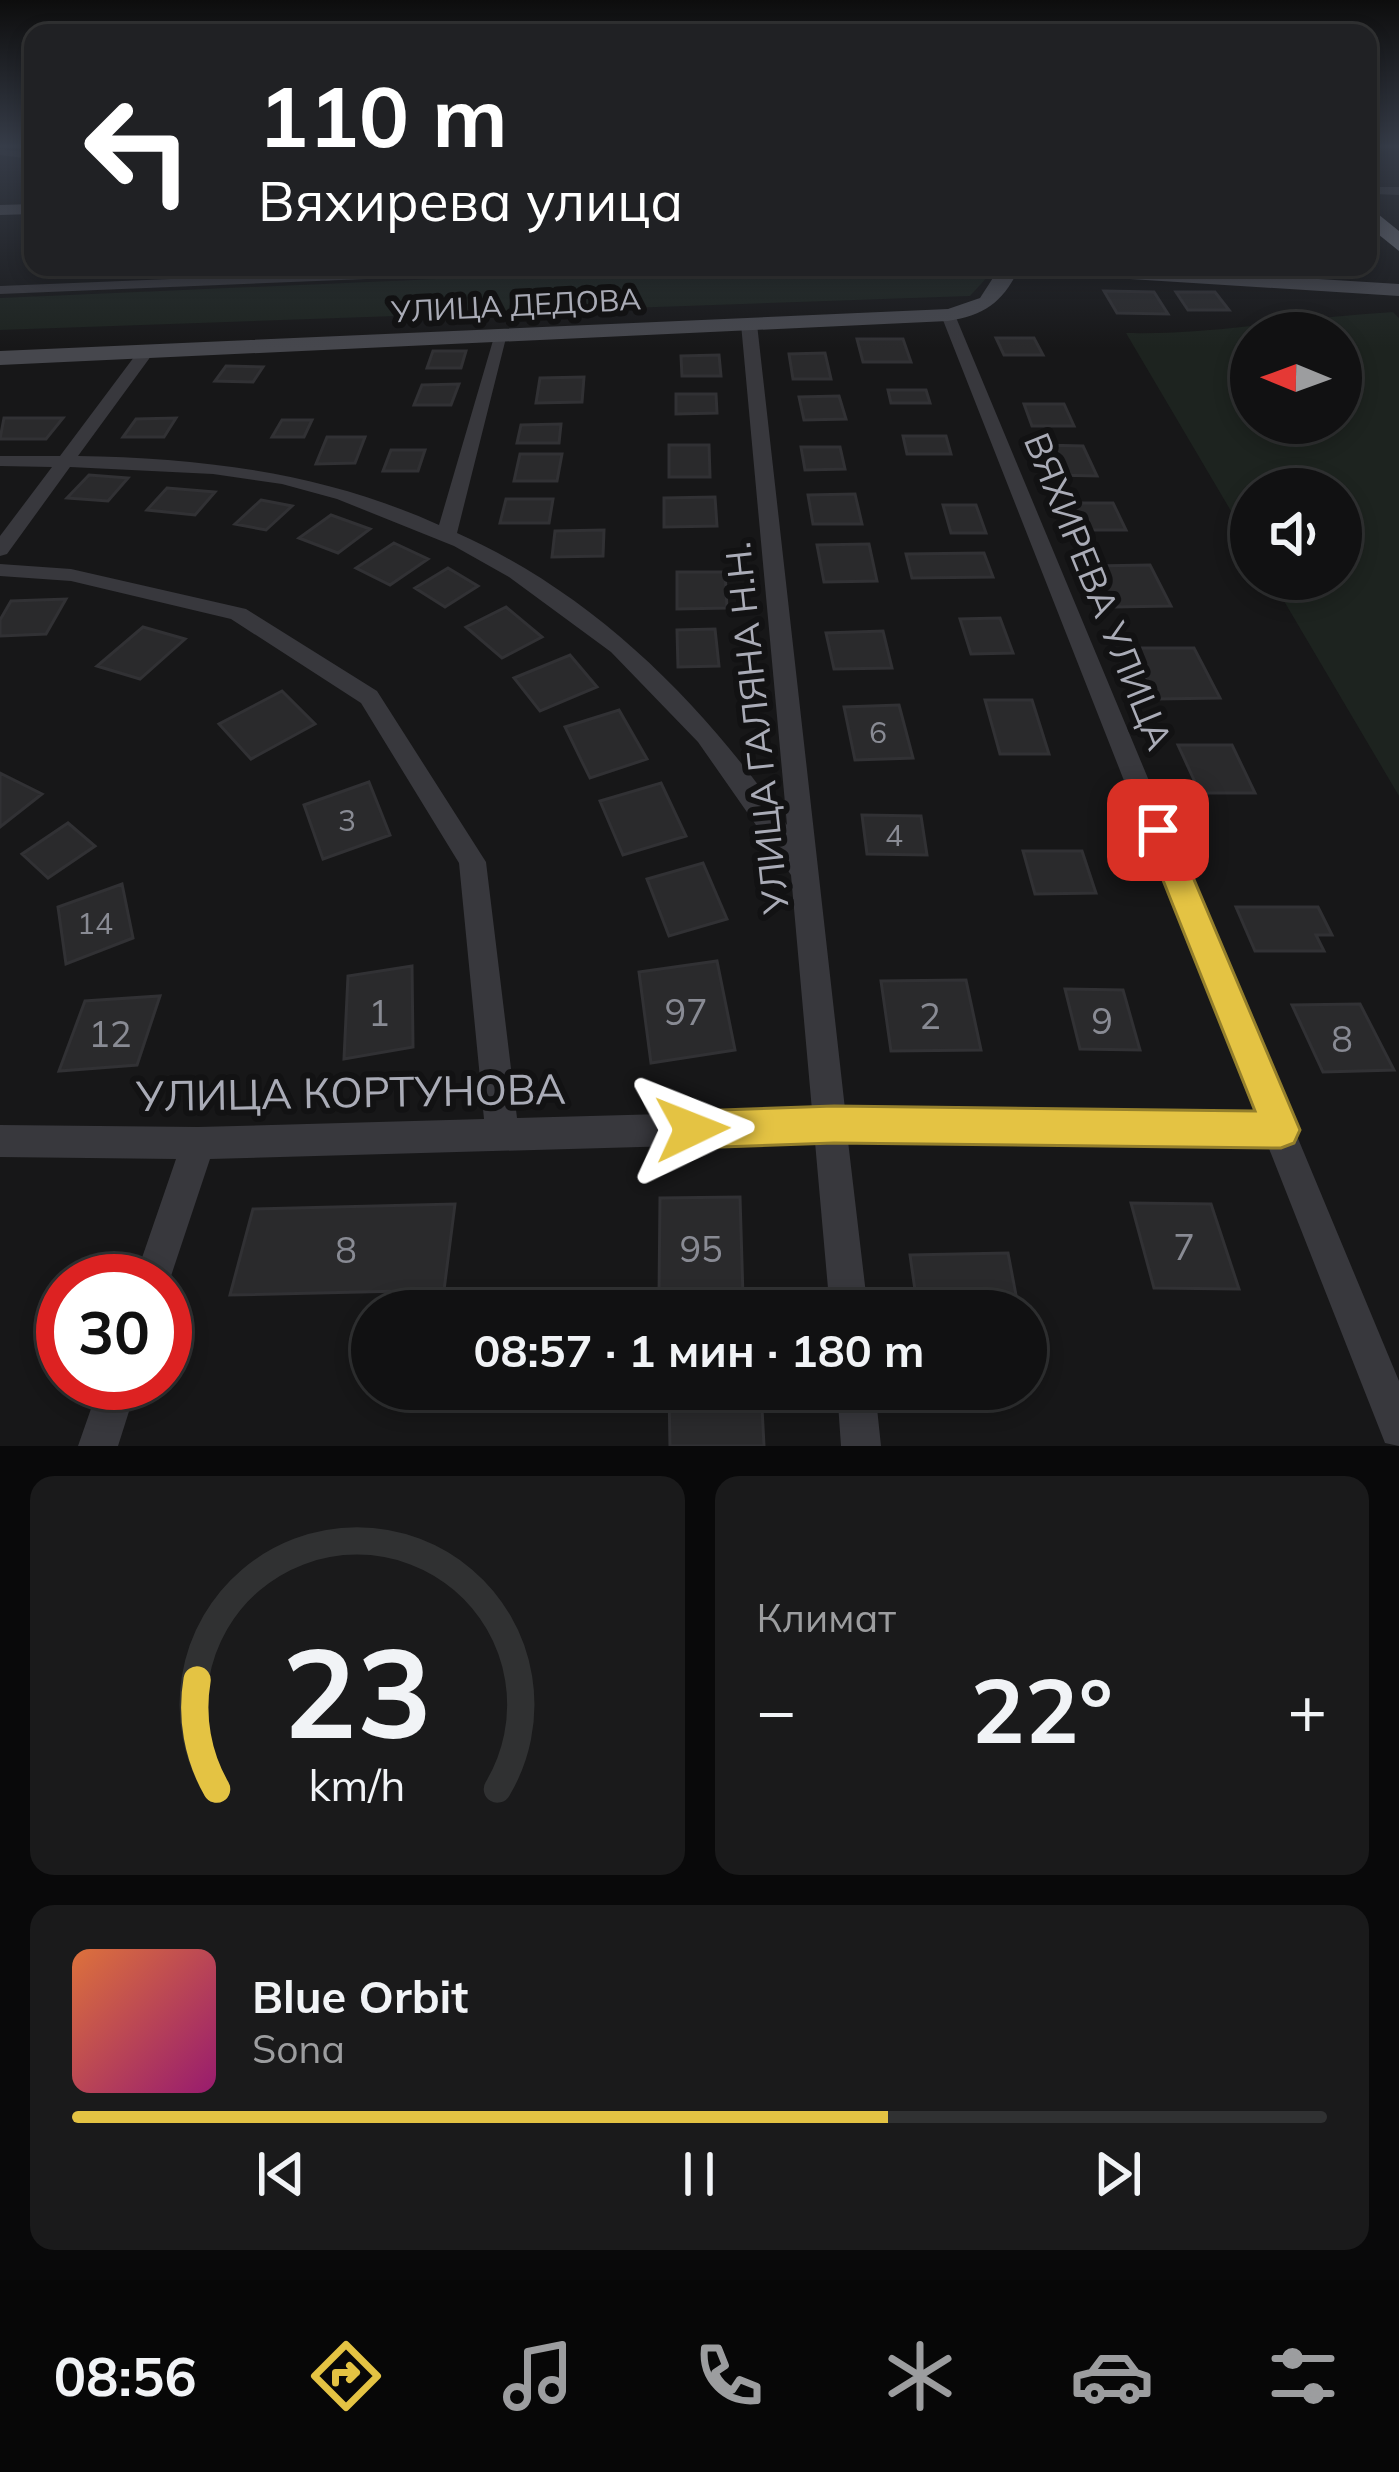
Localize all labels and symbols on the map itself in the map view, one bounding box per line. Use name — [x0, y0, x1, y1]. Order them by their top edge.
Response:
street label: УЛИЦА ДЕДОВА — [389, 279, 642, 331]
north arrow — [1230, 312, 1362, 444]
street label: ВЯХИРЕВА УЛИЦА — [1015, 426, 1183, 756]
street label: УЛИЦА ГАЛЯНА Н.Н. — [714, 540, 798, 917]
house number: 6 — [869, 713, 887, 751]
pin — [1107, 779, 1209, 881]
house number: 3 — [338, 801, 356, 839]
house number: 4 — [885, 816, 903, 854]
house number: 14 — [77, 904, 113, 942]
house number: 97 — [664, 989, 708, 1034]
house number: 1 — [368, 990, 390, 1035]
house number: 2 — [919, 993, 941, 1038]
house number: 9 — [1091, 998, 1113, 1043]
house number: 12 — [88, 1011, 132, 1056]
house number: 8 — [1331, 1016, 1353, 1061]
street label: УЛИЦА КОРТУНОВА — [135, 1062, 567, 1122]
position arrow — [629, 1066, 755, 1192]
house number: 7 — [1173, 1224, 1195, 1269]
house number: 95 — [679, 1226, 723, 1271]
house number: 8 — [335, 1227, 357, 1272]
speed limit sign: 30 — [36, 1254, 192, 1410]

